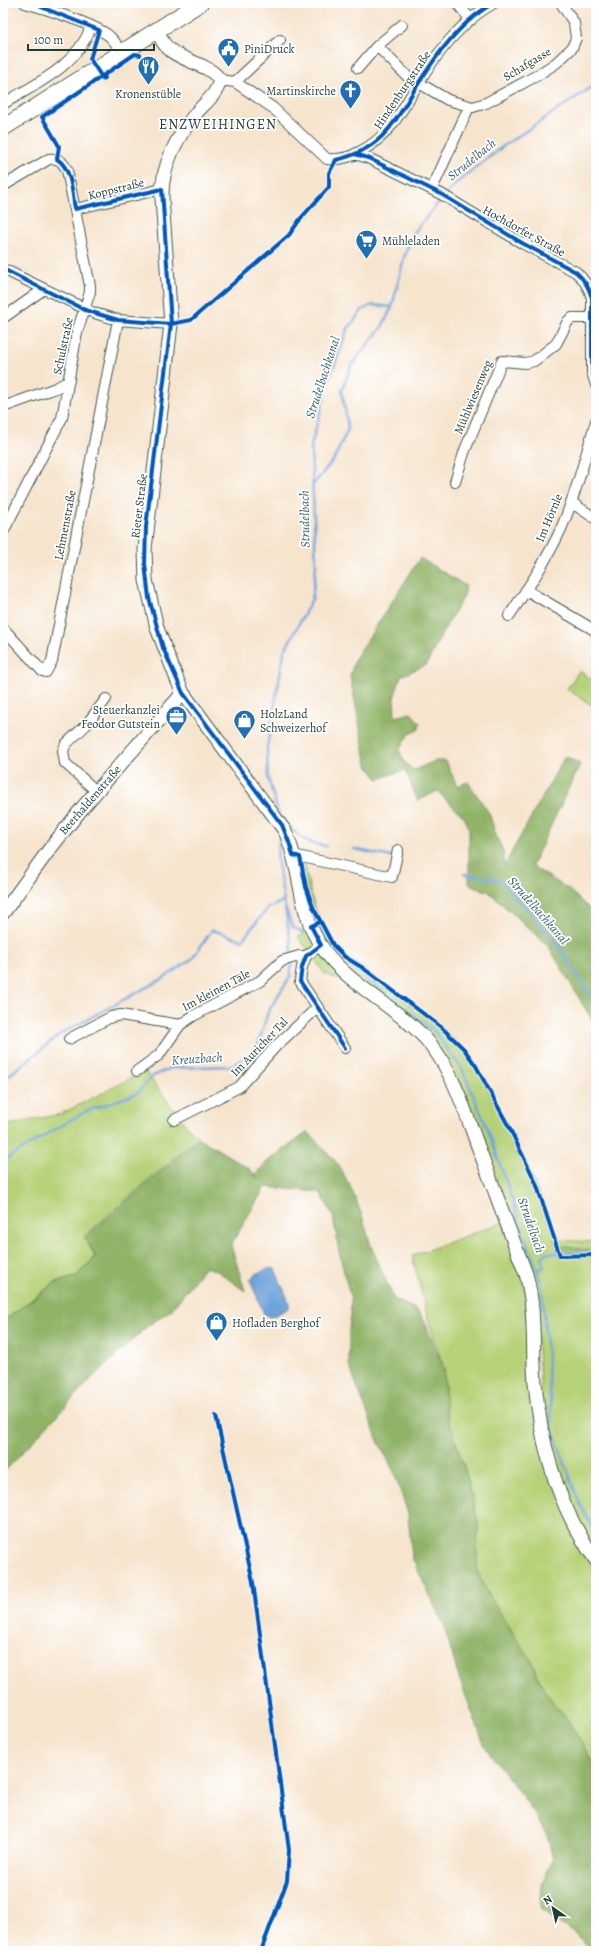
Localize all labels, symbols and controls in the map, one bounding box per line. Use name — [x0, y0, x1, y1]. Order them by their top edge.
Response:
scale bar — [28, 26, 154, 52]
text: 100 m — [34, 32, 63, 48]
public building icon: PiniDruck — [216, 36, 242, 69]
place label: PiniDruck — [244, 41, 294, 57]
street label: Schafgasse — [500, 43, 554, 85]
street label: Hindenburgstraße — [370, 47, 434, 133]
restaurant icon: Kronenstüble — [135, 54, 161, 87]
church icon: Martinskirche — [338, 78, 364, 111]
place label: Martinskirche — [266, 83, 336, 99]
place label: Kronenstüble — [115, 86, 181, 102]
district label: ENZWEIHINGEN — [159, 115, 277, 134]
water label: Strudelbach — [444, 135, 499, 184]
street label: Koppstraße — [86, 174, 146, 204]
street label: Hochdorfer Straße — [480, 202, 568, 260]
supermarket icon: Mühleladen — [354, 228, 380, 261]
place label: Mühleladen — [382, 233, 440, 249]
street label: Schulstraße — [49, 316, 77, 376]
water label: Strudelbachkanal — [301, 333, 344, 420]
street label: Mühlwiesenweg — [450, 357, 496, 437]
street label: Rieter Straße — [127, 473, 151, 539]
street label: Lehmenstraße — [50, 489, 80, 561]
water label: Strudelbach — [295, 490, 314, 548]
street label: Im Hörnle — [532, 491, 566, 545]
place label: Steuerkanzlei Feodor Gutstein — [81, 702, 160, 732]
office icon: Steuerkanzlei Feodor Gutstein — [163, 704, 189, 737]
place label: HolzLand Schweizerhof — [260, 706, 328, 736]
shop icon: HolzLand Schweizerhof — [231, 708, 257, 741]
street label: Beerhaldenstraße — [55, 762, 125, 838]
water label: Strudelbachkanal — [504, 873, 573, 949]
street label: Im kleinen Täle — [179, 965, 253, 1015]
street label: Im Auricher Tal — [227, 1014, 291, 1080]
water label: Kreuzbach — [171, 1048, 223, 1069]
water label: Strudelbach — [514, 1195, 549, 1255]
shop icon: Hofladen Berghof — [204, 1310, 230, 1343]
place label: Hofladen Berghof — [232, 1315, 321, 1331]
north arrow — [533, 1888, 573, 1928]
text: N — [540, 1892, 555, 1909]

